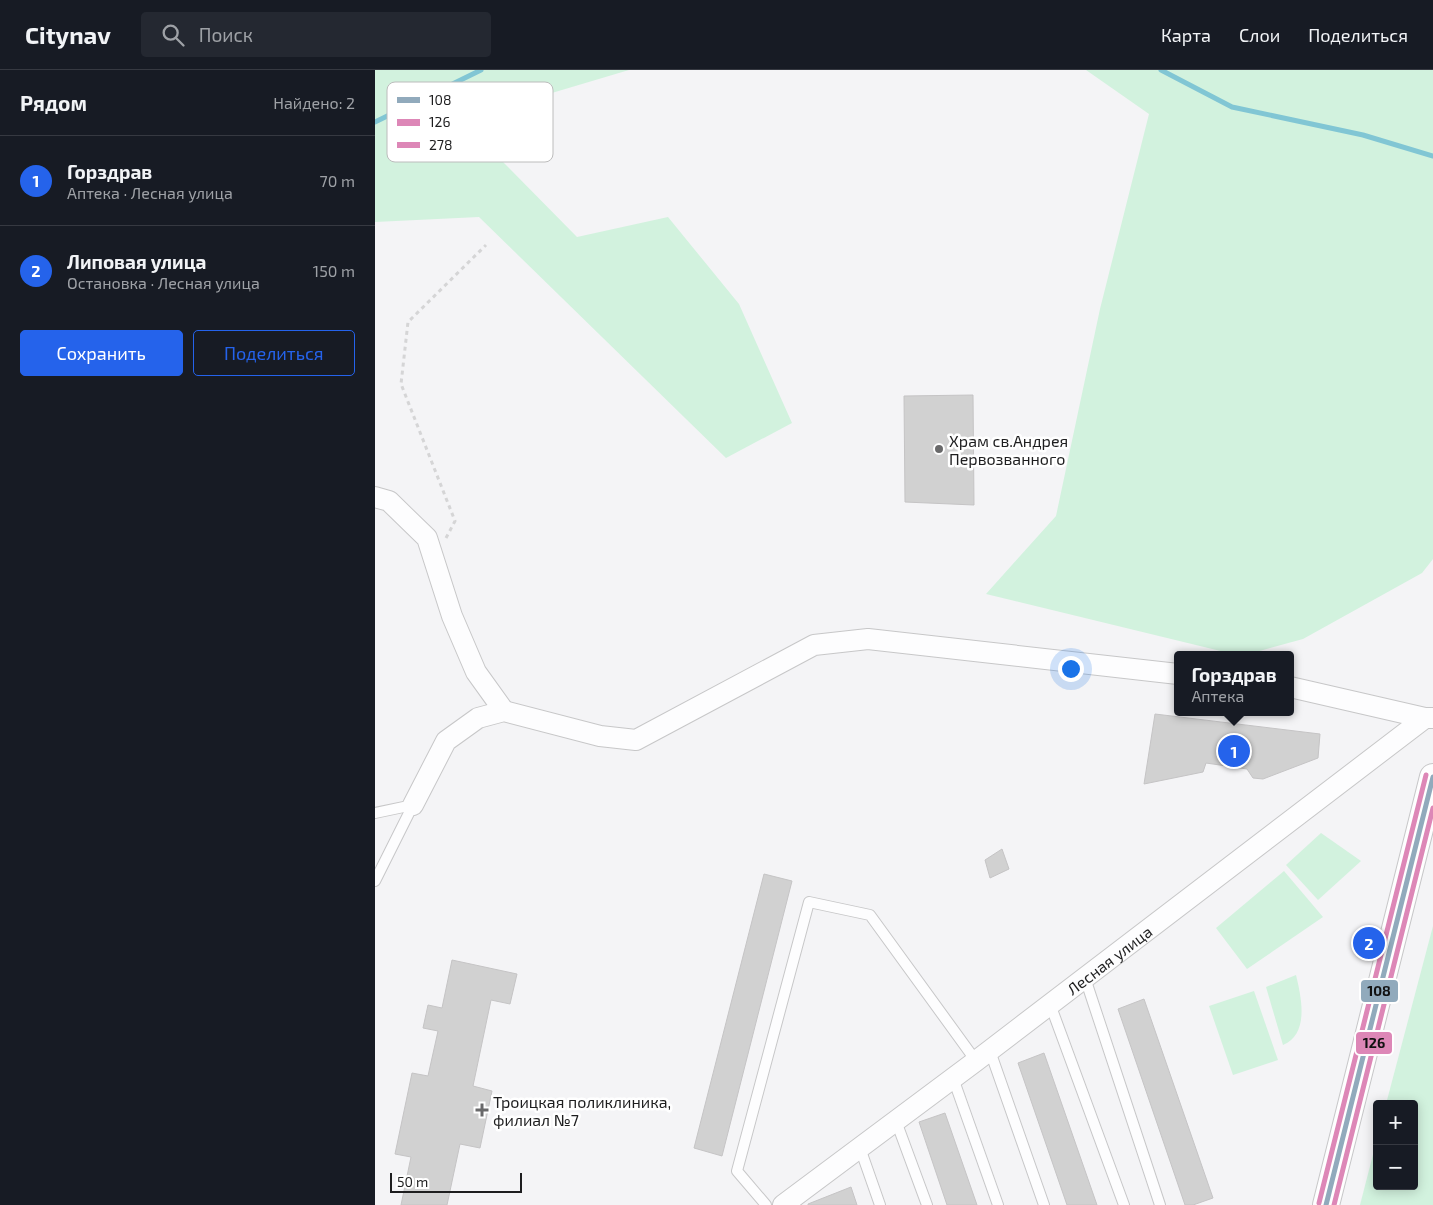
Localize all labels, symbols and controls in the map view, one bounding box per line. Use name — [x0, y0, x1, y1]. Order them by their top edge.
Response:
search box — [141, 12, 491, 57]
text: Citynav — [25, 20, 111, 49]
icon: search — [159, 21, 187, 49]
text: Поиск — [199, 23, 253, 46]
text: Карта — [1161, 24, 1211, 46]
text: Слои — [1239, 24, 1280, 46]
text: Поделиться — [1308, 24, 1408, 46]
legend — [387, 82, 553, 162]
text: Рядом — [20, 90, 87, 115]
text: 108 — [429, 91, 452, 108]
text: Найдено: 2 — [273, 93, 355, 112]
text: 126 — [429, 113, 450, 130]
text: 278 — [429, 136, 453, 153]
text: Горздрав — [67, 160, 152, 183]
text: 1 — [33, 171, 39, 190]
text: 70 m — [320, 171, 355, 190]
text: Аптека · Лесная улица — [67, 183, 233, 202]
text: Липовая улица — [67, 250, 207, 273]
text: 2 — [31, 261, 41, 280]
text: 150 m — [313, 261, 355, 280]
text: Остановка · Лесная улица — [67, 273, 260, 292]
button: Сохранить — [20, 330, 183, 376]
button: Поделиться — [193, 330, 355, 376]
place label: Храм св.Андрея Первозванного — [949, 431, 1068, 468]
marker: Храм св.Андрея Первозванного — [933, 443, 945, 455]
popup — [1174, 651, 1294, 716]
your location — [1058, 656, 1084, 682]
text: Горздрав — [1191, 663, 1277, 686]
text: Аптека — [1191, 686, 1244, 705]
pin: 1 — [1218, 732, 1250, 770]
street label: Лесная улица — [1063, 921, 1155, 998]
pin: 2 — [1353, 924, 1385, 962]
line badge: 108 — [1360, 979, 1399, 1003]
text: 108 — [1367, 982, 1391, 999]
line badge: 126 — [1355, 1031, 1393, 1055]
text: 126 — [1363, 1034, 1385, 1051]
place label: Троицкая поликлиника, филиал №7 — [493, 1092, 671, 1129]
map controls — [1373, 1100, 1418, 1190]
button: + — [1373, 1100, 1418, 1145]
marker: Троицкая поликлиника, филиал №7 — [475, 1103, 489, 1117]
button: − — [1373, 1145, 1418, 1190]
scale bar — [390, 1170, 523, 1193]
text: 50 m — [397, 1173, 428, 1190]

